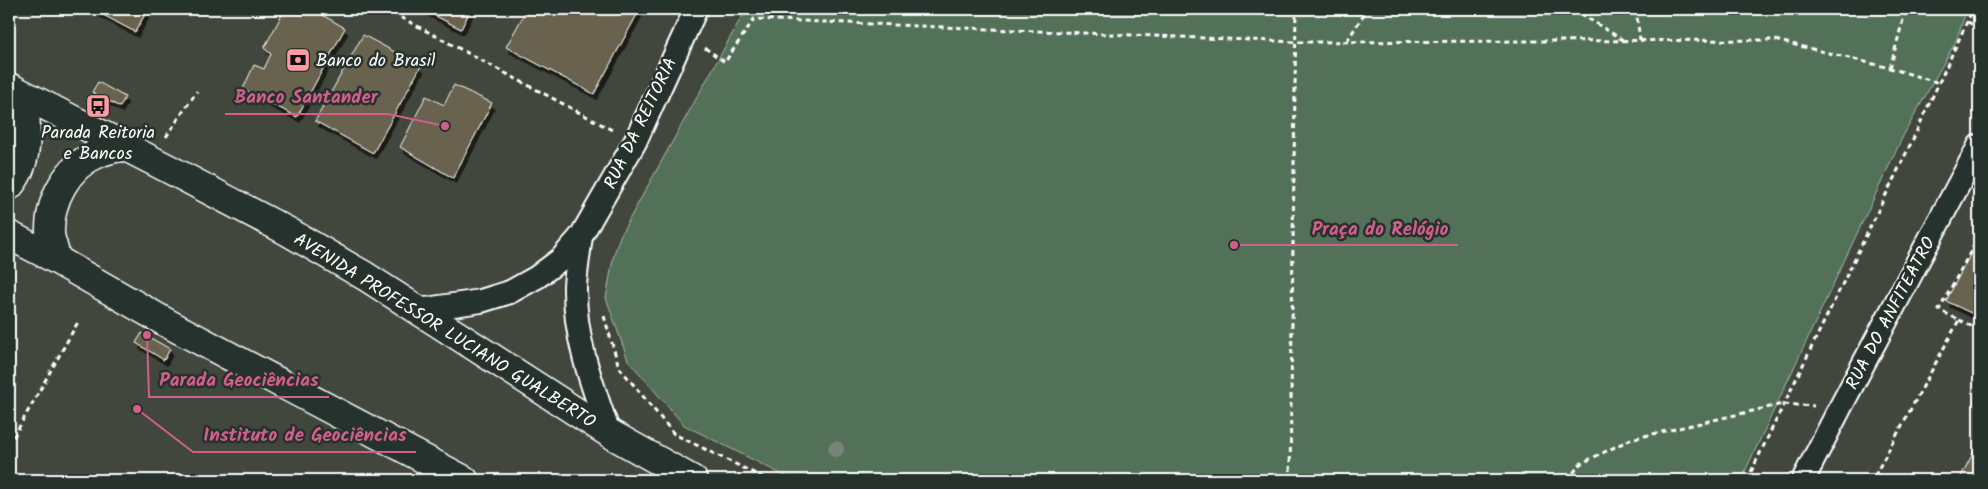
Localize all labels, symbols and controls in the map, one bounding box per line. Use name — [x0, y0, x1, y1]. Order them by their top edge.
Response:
bank icon: Banco do Brasil — [285, 47, 311, 73]
place label: Banco do Brasil — [316, 47, 436, 76]
street label: RUA DA REITORIA — [597, 53, 686, 195]
callout: Banco Santander — [225, 80, 388, 114]
text: Banco Santander — [234, 83, 379, 113]
bus stop icon: Parada Reitoria e Bancos — [85, 93, 111, 119]
place label: Parada Reitoria e Bancos — [41, 119, 155, 169]
callout: Praça do Relógio — [1302, 211, 1458, 245]
text: Praça do Relógio — [1312, 215, 1449, 245]
street label: AVENIDA PROFESSOR LUCIANO GUALBERTO — [287, 226, 601, 437]
street label: RUA DO ANFITEATRO — [1839, 232, 1944, 395]
callout: Parada Geociências — [149, 363, 329, 397]
text: Parada Geociências — [159, 366, 319, 396]
callout: Instituto de Geociências — [193, 418, 416, 452]
text: Instituto de Geociências — [203, 421, 407, 451]

